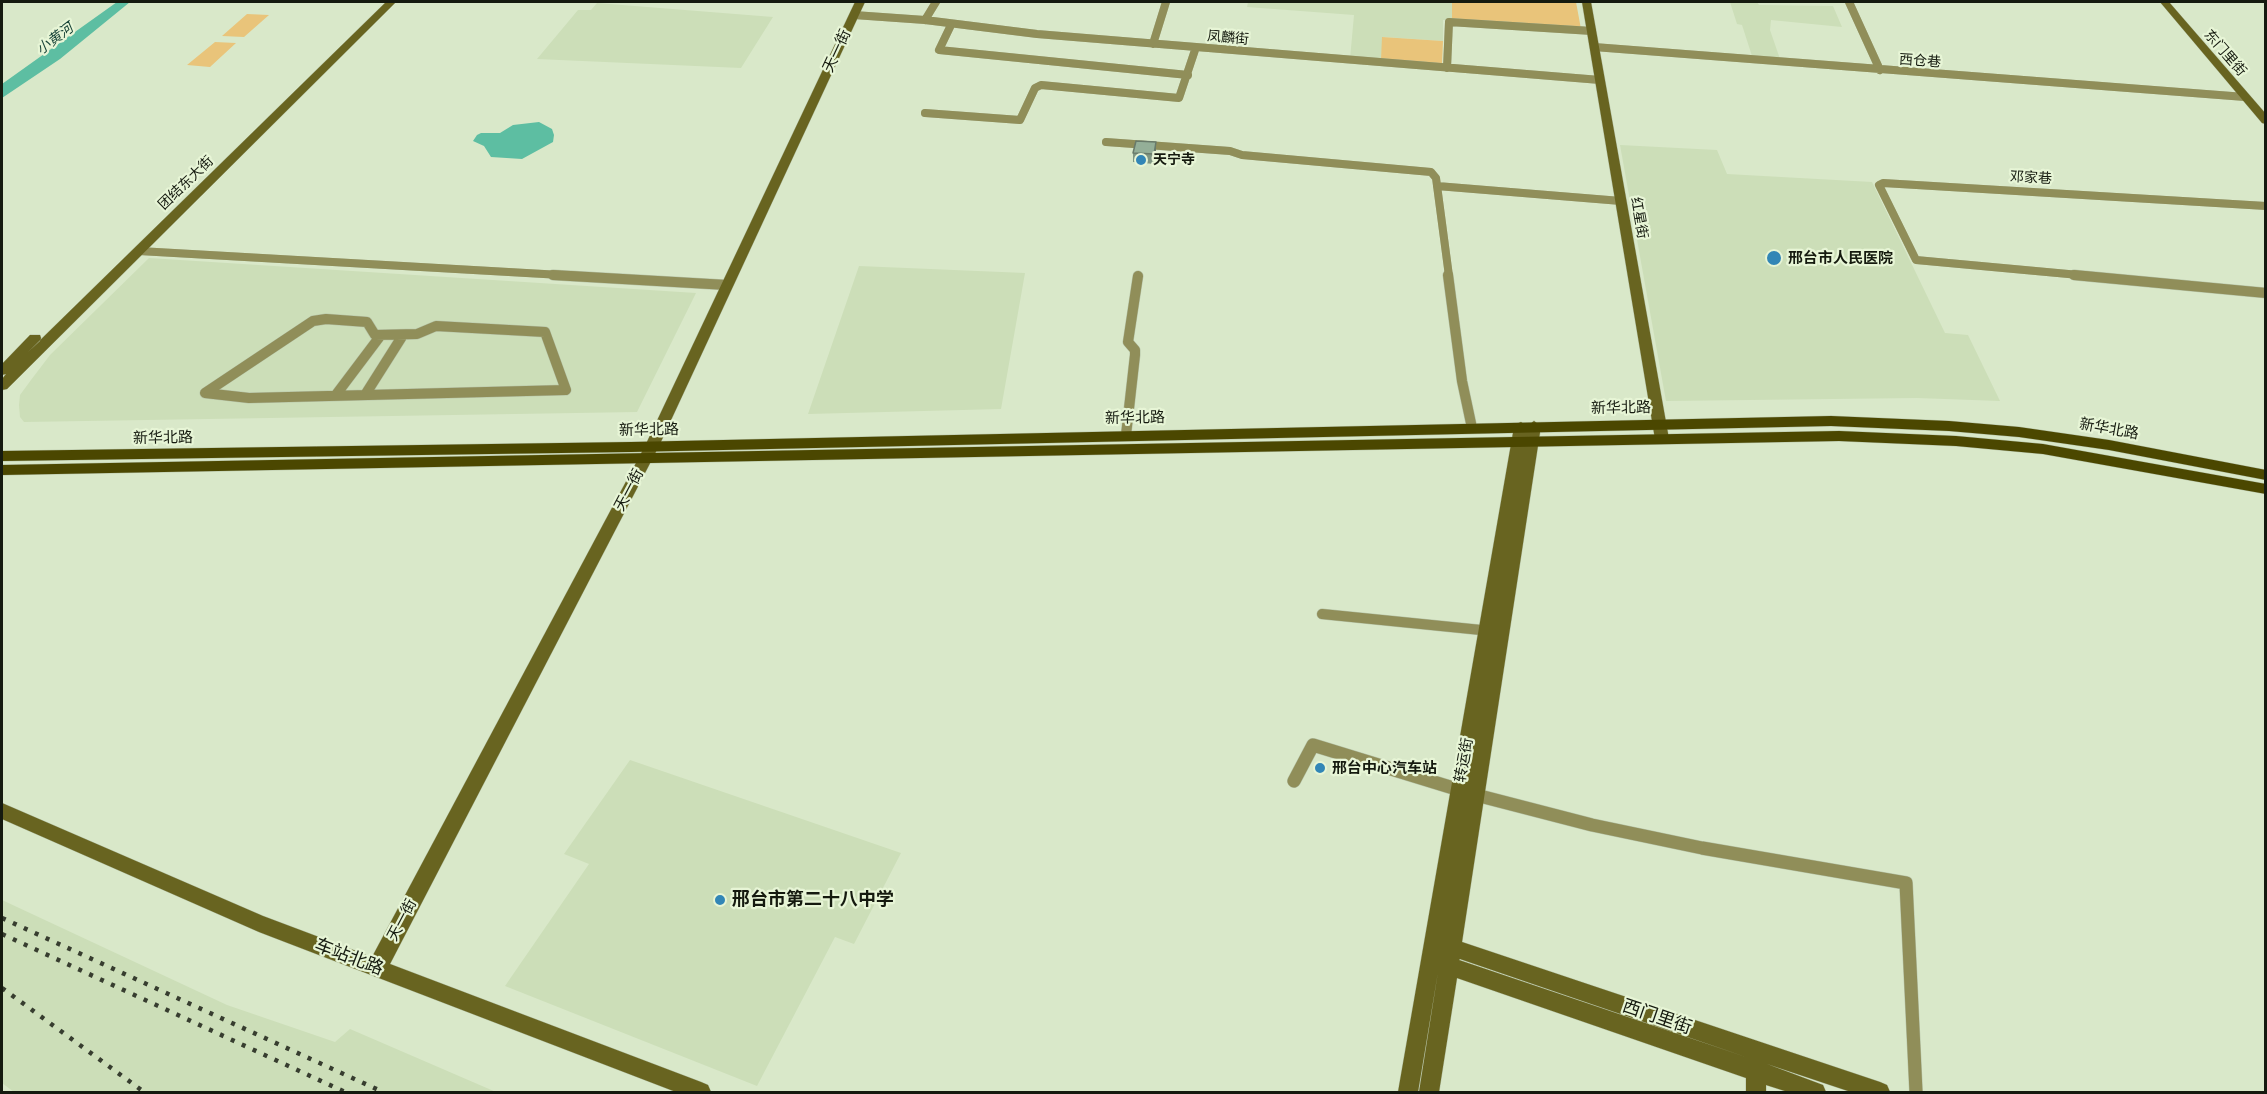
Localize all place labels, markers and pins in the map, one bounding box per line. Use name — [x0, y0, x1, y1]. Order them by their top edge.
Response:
place label: 天宁寺 — [1153, 152, 1195, 168]
marker: 天宁寺 — [1134, 153, 1148, 167]
marker: 邢台市人民医院 — [1765, 249, 1783, 267]
place label: 邢台市人民医院 — [1788, 249, 1893, 267]
place label: 邢台中心汽车站 — [1332, 759, 1437, 777]
marker: 邢台中心汽车站 — [1313, 761, 1327, 775]
place label: 邢台市第二十八中学 — [732, 889, 894, 911]
marker: 邢台市第二十八中学 — [713, 893, 727, 907]

